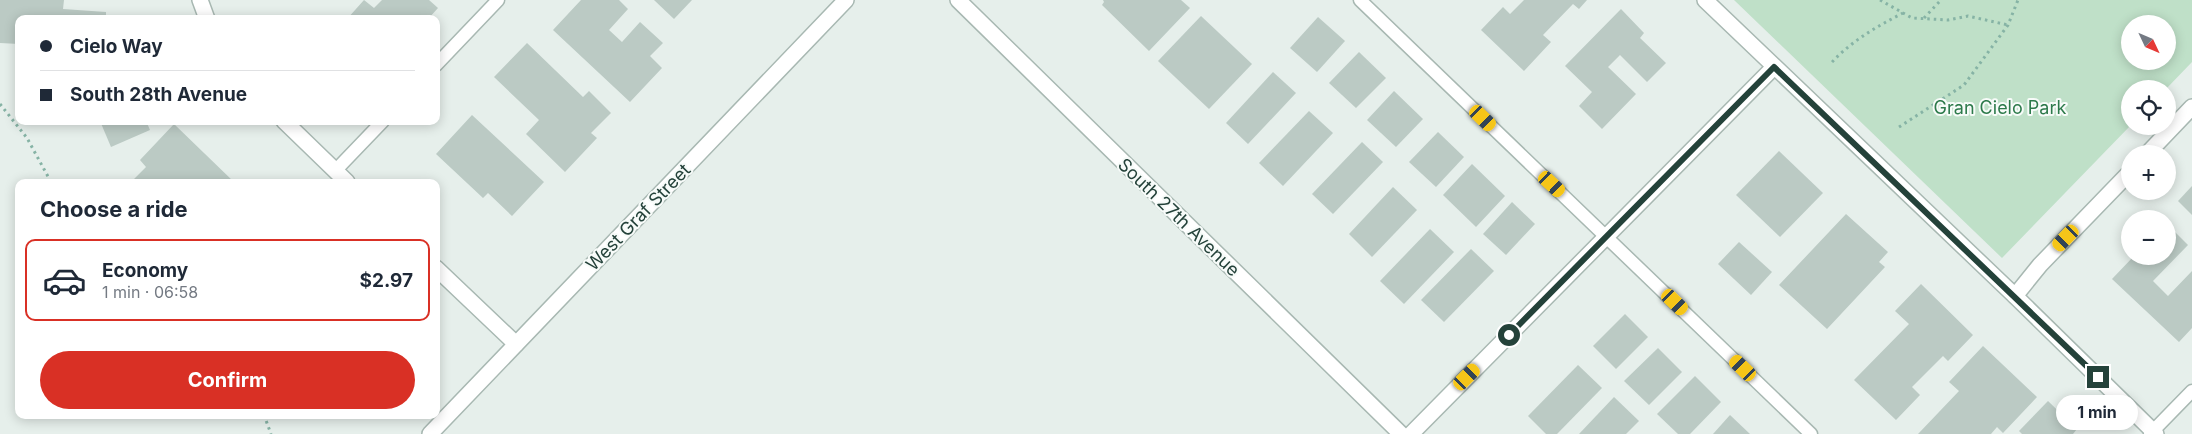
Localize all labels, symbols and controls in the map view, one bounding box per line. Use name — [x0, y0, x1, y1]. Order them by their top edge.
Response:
north arrow — [2121, 15, 2176, 70]
map controls — [2121, 15, 2176, 265]
text: Cielo Way — [70, 35, 163, 58]
button: locate — [2121, 80, 2176, 135]
text: South 28th Avenue — [70, 83, 247, 106]
park label: Gran Cielo Park — [1934, 97, 2066, 118]
car — [1467, 102, 1499, 134]
button: + — [2121, 145, 2176, 200]
street label: South 27th Avenue — [1114, 154, 1244, 280]
street label: West Graf Street — [582, 159, 694, 275]
car — [1535, 168, 1568, 200]
text: Choose a ride — [40, 196, 188, 222]
button: − — [2121, 210, 2176, 265]
car — [2050, 222, 2081, 254]
icon: car — [42, 258, 87, 303]
text: Economy — [102, 259, 188, 282]
text: $2.97 — [359, 269, 413, 292]
text: 1 min · 06:58 — [102, 282, 198, 302]
car — [1659, 286, 1691, 318]
route start — [1498, 324, 1520, 346]
button: Confirm — [40, 351, 415, 409]
car — [1727, 352, 1759, 384]
car — [1451, 361, 1482, 393]
route end — [2087, 366, 2109, 388]
callout: 1 min — [2057, 394, 2139, 430]
text: 1 min — [2077, 402, 2117, 422]

